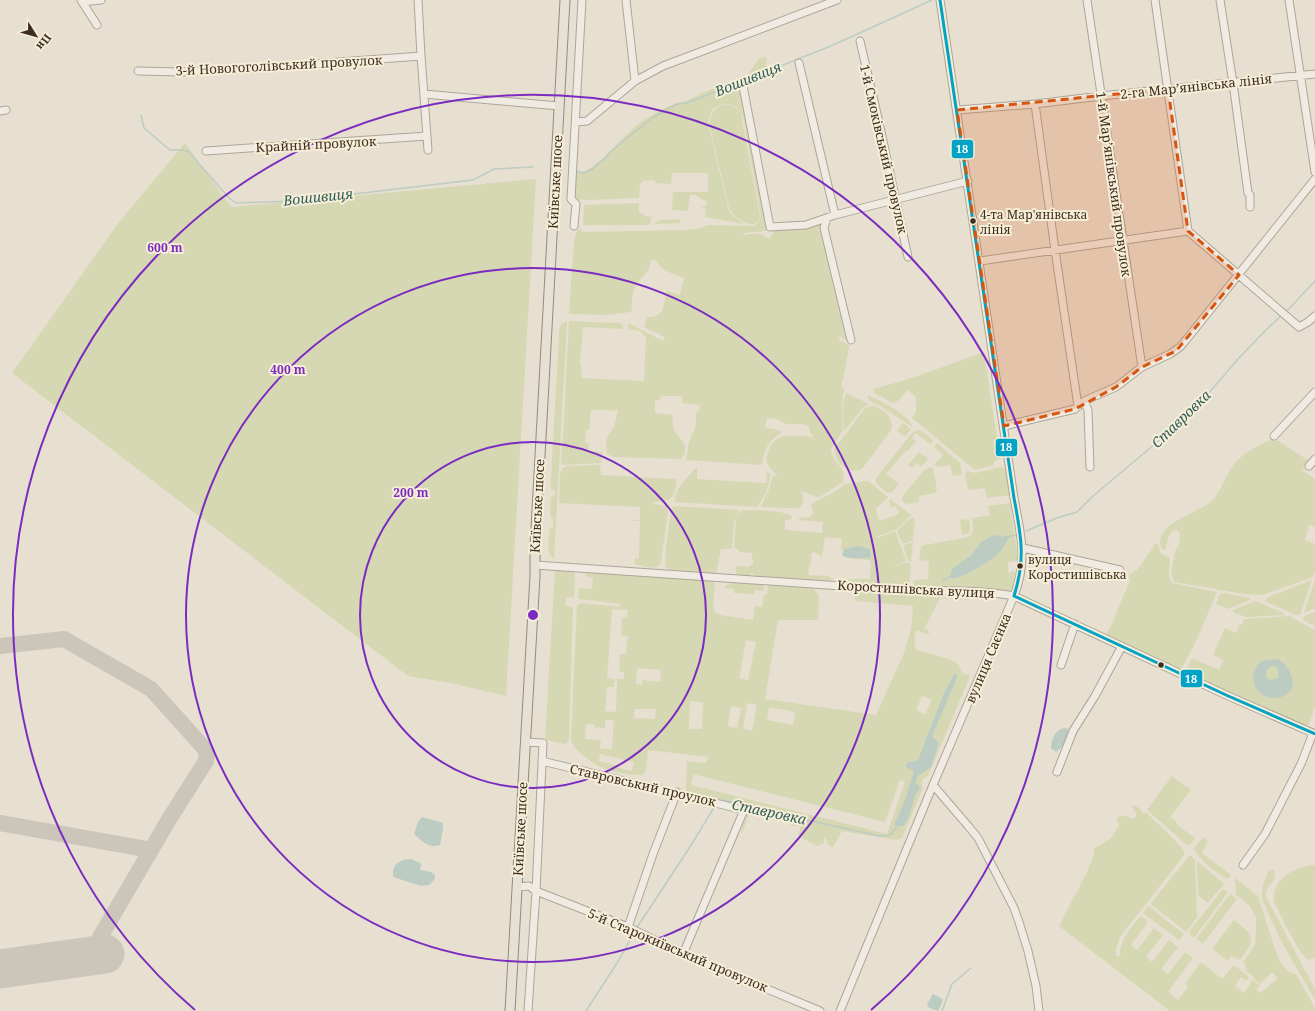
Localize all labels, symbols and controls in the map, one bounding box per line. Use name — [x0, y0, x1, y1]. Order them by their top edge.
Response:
north arrow — [16, 16, 56, 56]
text: Пн — [33, 31, 55, 54]
street label: 3-й Новогоголівський провулок — [175, 51, 383, 79]
water label: Вошивиця — [711, 57, 784, 101]
street label: 1-й Смоківський провулок — [856, 63, 912, 236]
street label: 2-га Марʼянівська лінія — [1119, 69, 1273, 103]
street label: 1-й Марʼянівський провулок — [1092, 90, 1136, 278]
street label: Крайній провулок — [255, 132, 377, 156]
street label: Київське шосе — [544, 134, 566, 229]
line badge: 18 — [951, 139, 974, 159]
text: 18 — [956, 141, 968, 156]
water label: Вошивиця — [281, 183, 354, 210]
place label: 4-та Мар'янівська лінія — [980, 206, 1087, 238]
marker: 4-та Мар'янівська лінія — [968, 216, 978, 226]
text: 600 m — [147, 239, 183, 256]
text: 400 m — [270, 361, 306, 378]
water label: Ставровка — [1147, 385, 1215, 452]
line badge: 18 — [995, 438, 1018, 457]
text: 18 — [1000, 439, 1012, 454]
street label: Київське шосе — [526, 458, 548, 553]
text: 200 m — [393, 484, 429, 501]
place label: вулиця Коростишівська — [1028, 551, 1127, 583]
marker: вулиця Коростишівська — [1015, 561, 1025, 571]
street label: Коростишівська вулиця — [837, 576, 995, 602]
centre of rings — [526, 608, 540, 622]
street label: вулиця Саєнка — [961, 610, 1015, 706]
unlabelled marker — [1156, 660, 1166, 670]
line badge: 18 — [1180, 669, 1203, 688]
text: 18 — [1185, 671, 1197, 686]
street label: Ставровський проулок — [568, 759, 718, 811]
street label: Київське шосе — [509, 781, 531, 876]
water label: Ставровка — [730, 794, 808, 829]
street label: 5-й Старокиївський провулок — [585, 904, 771, 996]

